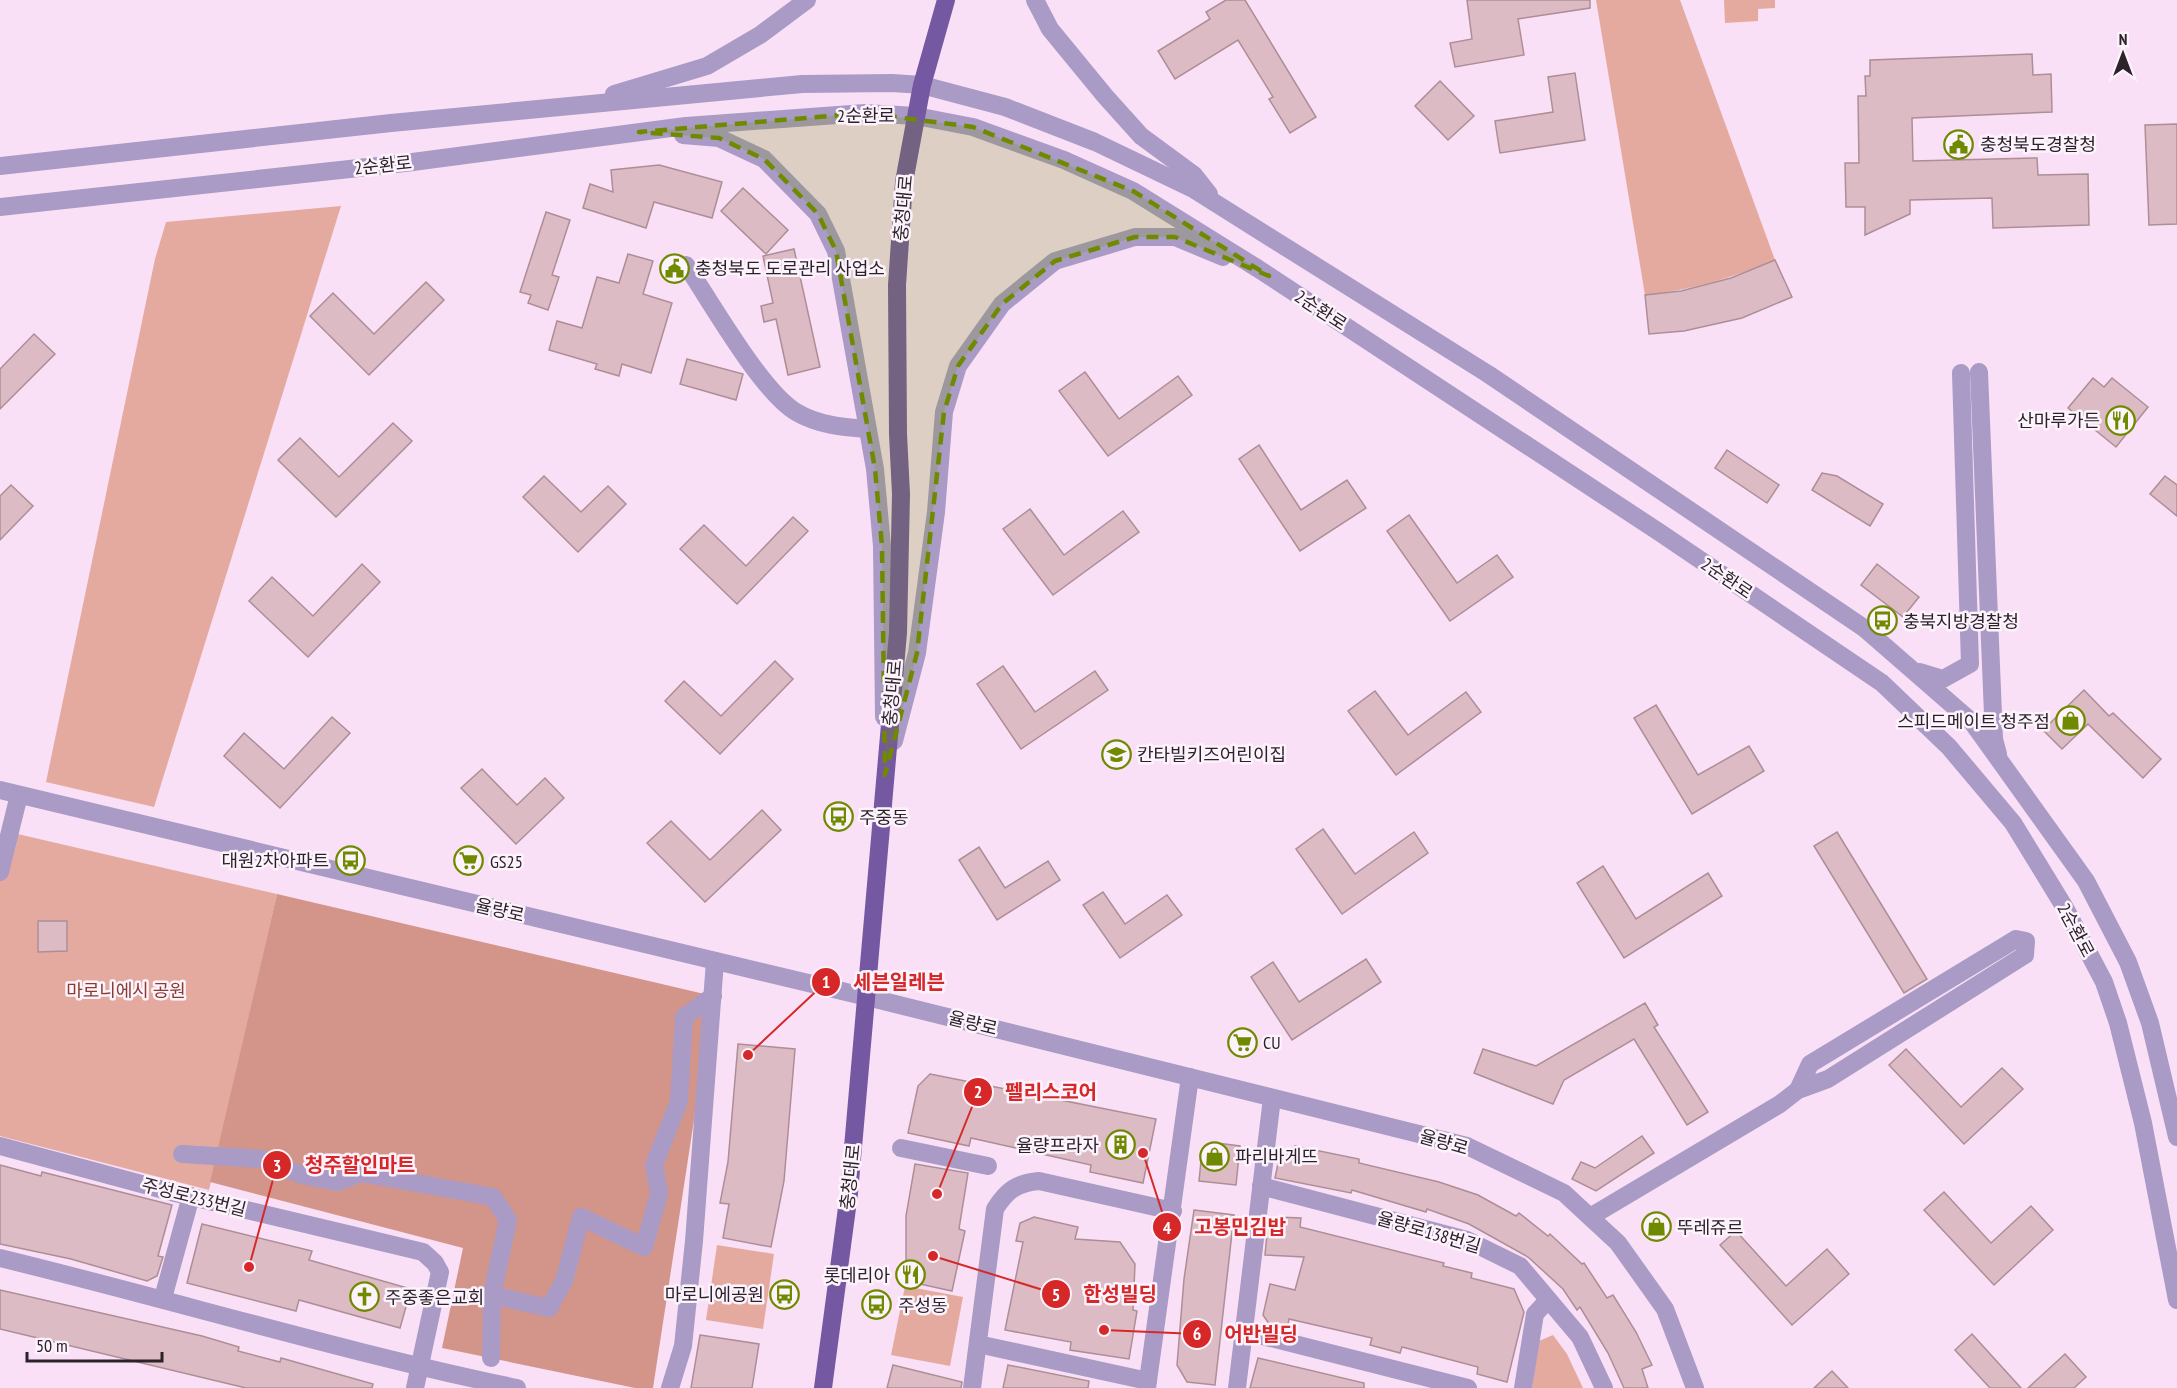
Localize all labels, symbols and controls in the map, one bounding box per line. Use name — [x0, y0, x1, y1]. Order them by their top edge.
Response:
north arrow — [2093, 24, 2153, 84]
text: N — [2119, 29, 2127, 49]
street label: 2순환로 — [837, 104, 895, 127]
public building icon: 충청북도경찰청 — [1943, 128, 1975, 160]
place label: 충청북도경찰청 — [1980, 133, 2096, 156]
street label: 2순환로 — [353, 151, 413, 179]
street label: 충청대로 — [889, 174, 917, 242]
public building icon: 충청북도 도로관리 사업소 — [658, 252, 690, 284]
place label: 충청북도 도로관리 사업소 — [695, 257, 885, 280]
street label: 2순환로 — [1291, 285, 1351, 335]
restaurant icon: 산마루가든 — [2105, 404, 2137, 436]
place label: 산마루가든 — [2017, 409, 2100, 432]
street label: 2순환로 — [1697, 552, 1757, 604]
bus stop icon: 충북지방경찰청 — [1866, 605, 1898, 637]
place label: 충북지방경찰청 — [1903, 610, 2019, 633]
street label: 충청대로 — [878, 659, 906, 727]
shop icon: 스피드메이트 청주점 — [2055, 705, 2087, 737]
place label: 스피드메이트 청주점 — [1897, 710, 2050, 733]
school or university icon: 칸타빌키즈어린이집 — [1100, 738, 1132, 770]
place label: 칸타빌키즈어린이집 — [1137, 743, 1286, 766]
bus stop icon: 주중동 — [822, 801, 854, 833]
place label: 주중동 — [859, 806, 909, 829]
bus stop icon: 대원2차아파트 — [334, 844, 366, 876]
supermarket icon: GS25 — [453, 845, 485, 877]
place label: 대원2차아파트 — [222, 849, 329, 872]
place label: GS25 — [490, 850, 523, 873]
street label: 율량로 — [473, 893, 527, 927]
street label: 2순환로 — [2052, 899, 2100, 961]
callout: 세븐일레븐 — [811, 963, 957, 1001]
text: 세븐일레븐 — [853, 969, 945, 995]
text: 1 — [822, 970, 830, 993]
park label: 마로니에시 공원 — [66, 979, 186, 1002]
street label: 율량로 — [946, 1006, 1000, 1040]
supermarket icon: CU — [1226, 1026, 1258, 1058]
place label: CU — [1263, 1031, 1281, 1054]
callout: 펠리스코어 — [963, 1073, 1109, 1111]
text: 펠리스코어 — [1005, 1079, 1097, 1105]
text: 2 — [974, 1080, 982, 1103]
street label: 율량로 — [1417, 1124, 1471, 1160]
building icon: 율량프라자 — [1104, 1129, 1136, 1161]
place label: 율량프라자 — [1016, 1134, 1099, 1157]
shop icon: 파리바게뜨 — [1198, 1140, 1230, 1172]
street label: 충청대로 — [835, 1143, 865, 1211]
place label: 파리바게뜨 — [1235, 1145, 1318, 1168]
callout: 청주할인마트 — [262, 1146, 427, 1184]
text: 청주할인마트 — [305, 1152, 415, 1178]
text: 3 — [273, 1154, 281, 1177]
street label: 주성로233번길 — [139, 1173, 249, 1221]
street label: 율량로138번길 — [1374, 1206, 1484, 1258]
callout: 고봉민김밥 — [1152, 1208, 1298, 1246]
shop icon: 뚜레쥬르 — [1640, 1211, 1672, 1243]
text: 고봉민김밥 — [1194, 1214, 1287, 1240]
text: 4 — [1163, 1216, 1172, 1239]
place label: 뚜레쥬르 — [1677, 1216, 1743, 1239]
restaurant icon: 롯데리아 — [895, 1259, 927, 1291]
place label: 롯데리아 — [824, 1264, 890, 1287]
callout: 한성빌딩 — [1041, 1275, 1169, 1313]
bus stop icon: 마로니에공원 — [769, 1278, 801, 1310]
church icon: 주중좋은교회 — [348, 1281, 380, 1313]
text: 한성빌딩 — [1083, 1281, 1157, 1307]
place label: 마로니에공원 — [665, 1283, 764, 1306]
text: 5 — [1052, 1283, 1060, 1306]
place label: 주중좋은교회 — [385, 1286, 484, 1309]
bus stop icon: 주성동 — [861, 1289, 893, 1321]
place label: 주성동 — [898, 1294, 948, 1317]
callout: 어반빌딩 — [1182, 1315, 1310, 1353]
text: 어반빌딩 — [1224, 1321, 1298, 1347]
text: 6 — [1193, 1322, 1201, 1345]
scale bar — [27, 1325, 162, 1363]
text: 50 m — [36, 1334, 68, 1357]

